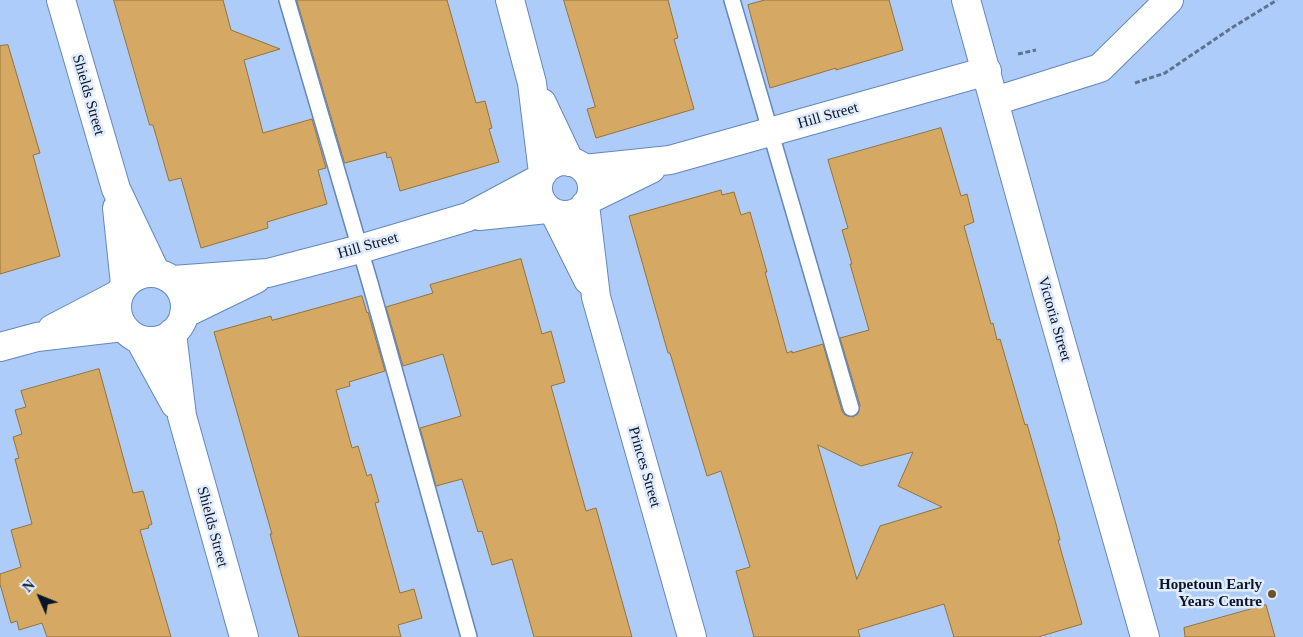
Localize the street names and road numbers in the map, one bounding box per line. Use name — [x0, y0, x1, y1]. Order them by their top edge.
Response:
street label: Shields Street — [68, 53, 108, 137]
street label: Hill Street — [796, 99, 860, 133]
street label: Hill Street — [336, 229, 400, 263]
street label: Victoria Street — [1033, 275, 1075, 363]
street label: Princes Street — [624, 425, 664, 509]
street label: Shields Street — [193, 485, 231, 569]

